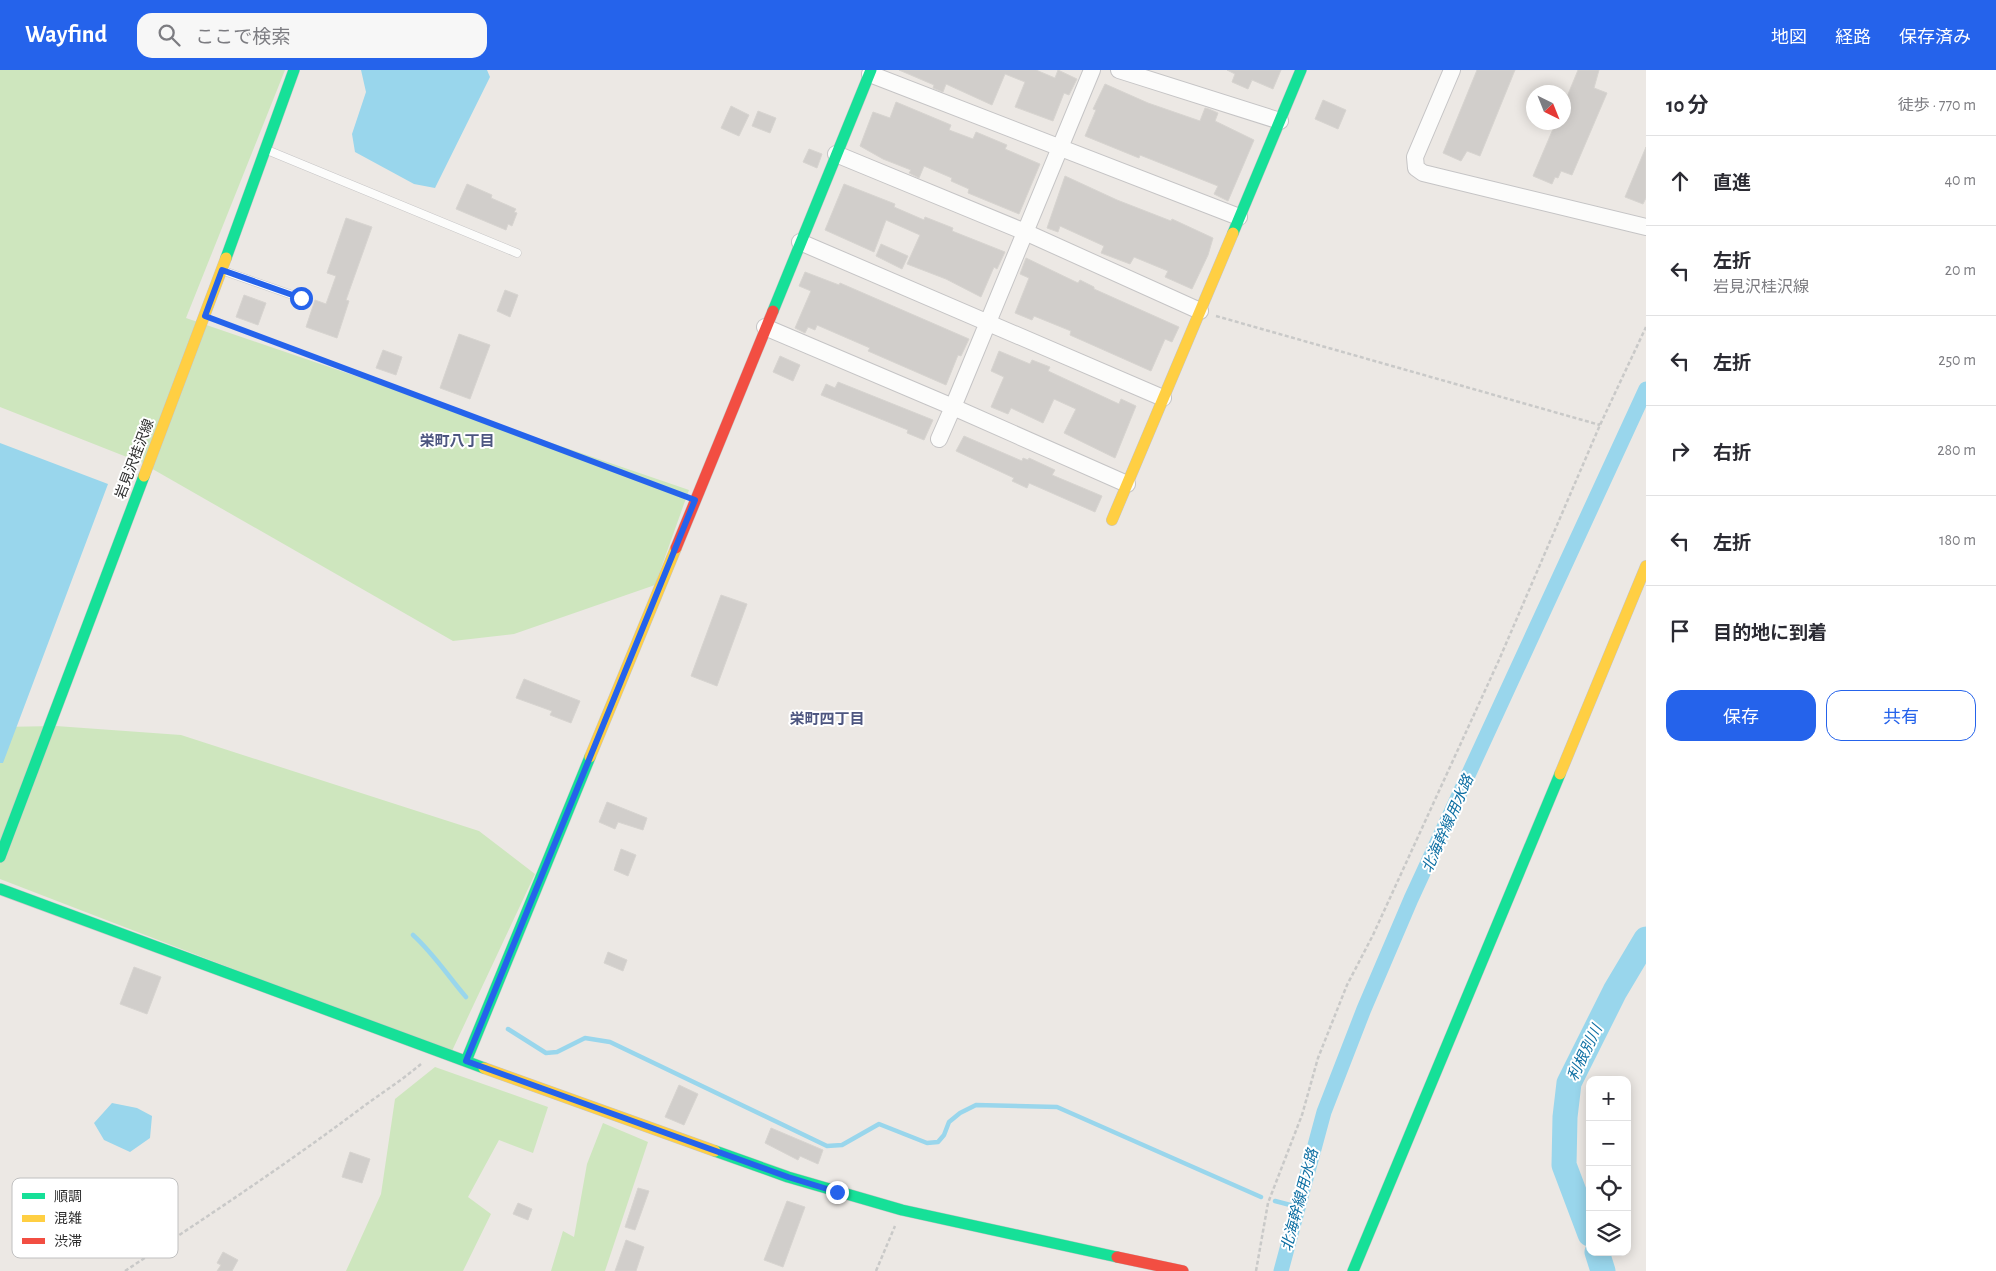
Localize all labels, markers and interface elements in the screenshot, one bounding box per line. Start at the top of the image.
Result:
search box [137,13,487,58]
icon: search [155,21,183,49]
text: Wayfind [25,23,107,47]
text: ここで検索 [195,28,290,47]
text: 地図 [1771,29,1807,47]
text: 経路 [1835,29,1871,47]
text: 保存済み [1899,29,1971,47]
north arrow [1526,85,1571,130]
text: 10 分 [1666,95,1709,116]
text: 徒歩 · 770 m [1898,97,1976,113]
icon: ahead [1666,167,1694,195]
text: 40 m [1944,172,1976,188]
text: 直進 [1713,174,1751,193]
text: 左折 [1713,252,1751,271]
icon: left [1666,257,1694,285]
text: 20 m [1945,262,1976,278]
text: 岩見沢桂沢線 [1713,279,1809,295]
route start [290,287,313,310]
icon: left [1666,347,1694,375]
text: 250 m [1938,352,1976,368]
text: 左折 [1713,354,1751,373]
street label: 岩見沢桂沢線 [112,417,157,501]
district label: 栄町八丁目 [419,433,495,449]
icon: right [1666,437,1694,465]
text: 280 m [1937,442,1976,458]
text: 右折 [1713,444,1751,463]
icon: left [1666,527,1694,555]
text: 180 m [1939,532,1976,548]
text: 左折 [1713,534,1751,553]
icon: arrive [1666,617,1694,645]
text: 目的地に到着 [1713,624,1827,643]
button: 保存 [1666,690,1816,741]
button: 共有 [1826,690,1976,741]
district label: 栄町四丁目 [789,711,865,727]
water label: 北海幹線用水路 [1419,771,1477,875]
water label: 利根別川 [1564,1021,1606,1083]
map controls [1586,1076,1631,1256]
button: + [1586,1076,1631,1121]
button: − [1586,1121,1631,1166]
water label: 北海幹線用水路 [1278,1145,1321,1253]
button: locate [1586,1166,1631,1211]
legend [12,1178,178,1258]
route end [826,1181,849,1204]
text: 順調 [54,1190,82,1204]
text: 混雑 [54,1210,82,1226]
button: layers [1586,1211,1631,1256]
text: 渋滞 [54,1234,82,1249]

